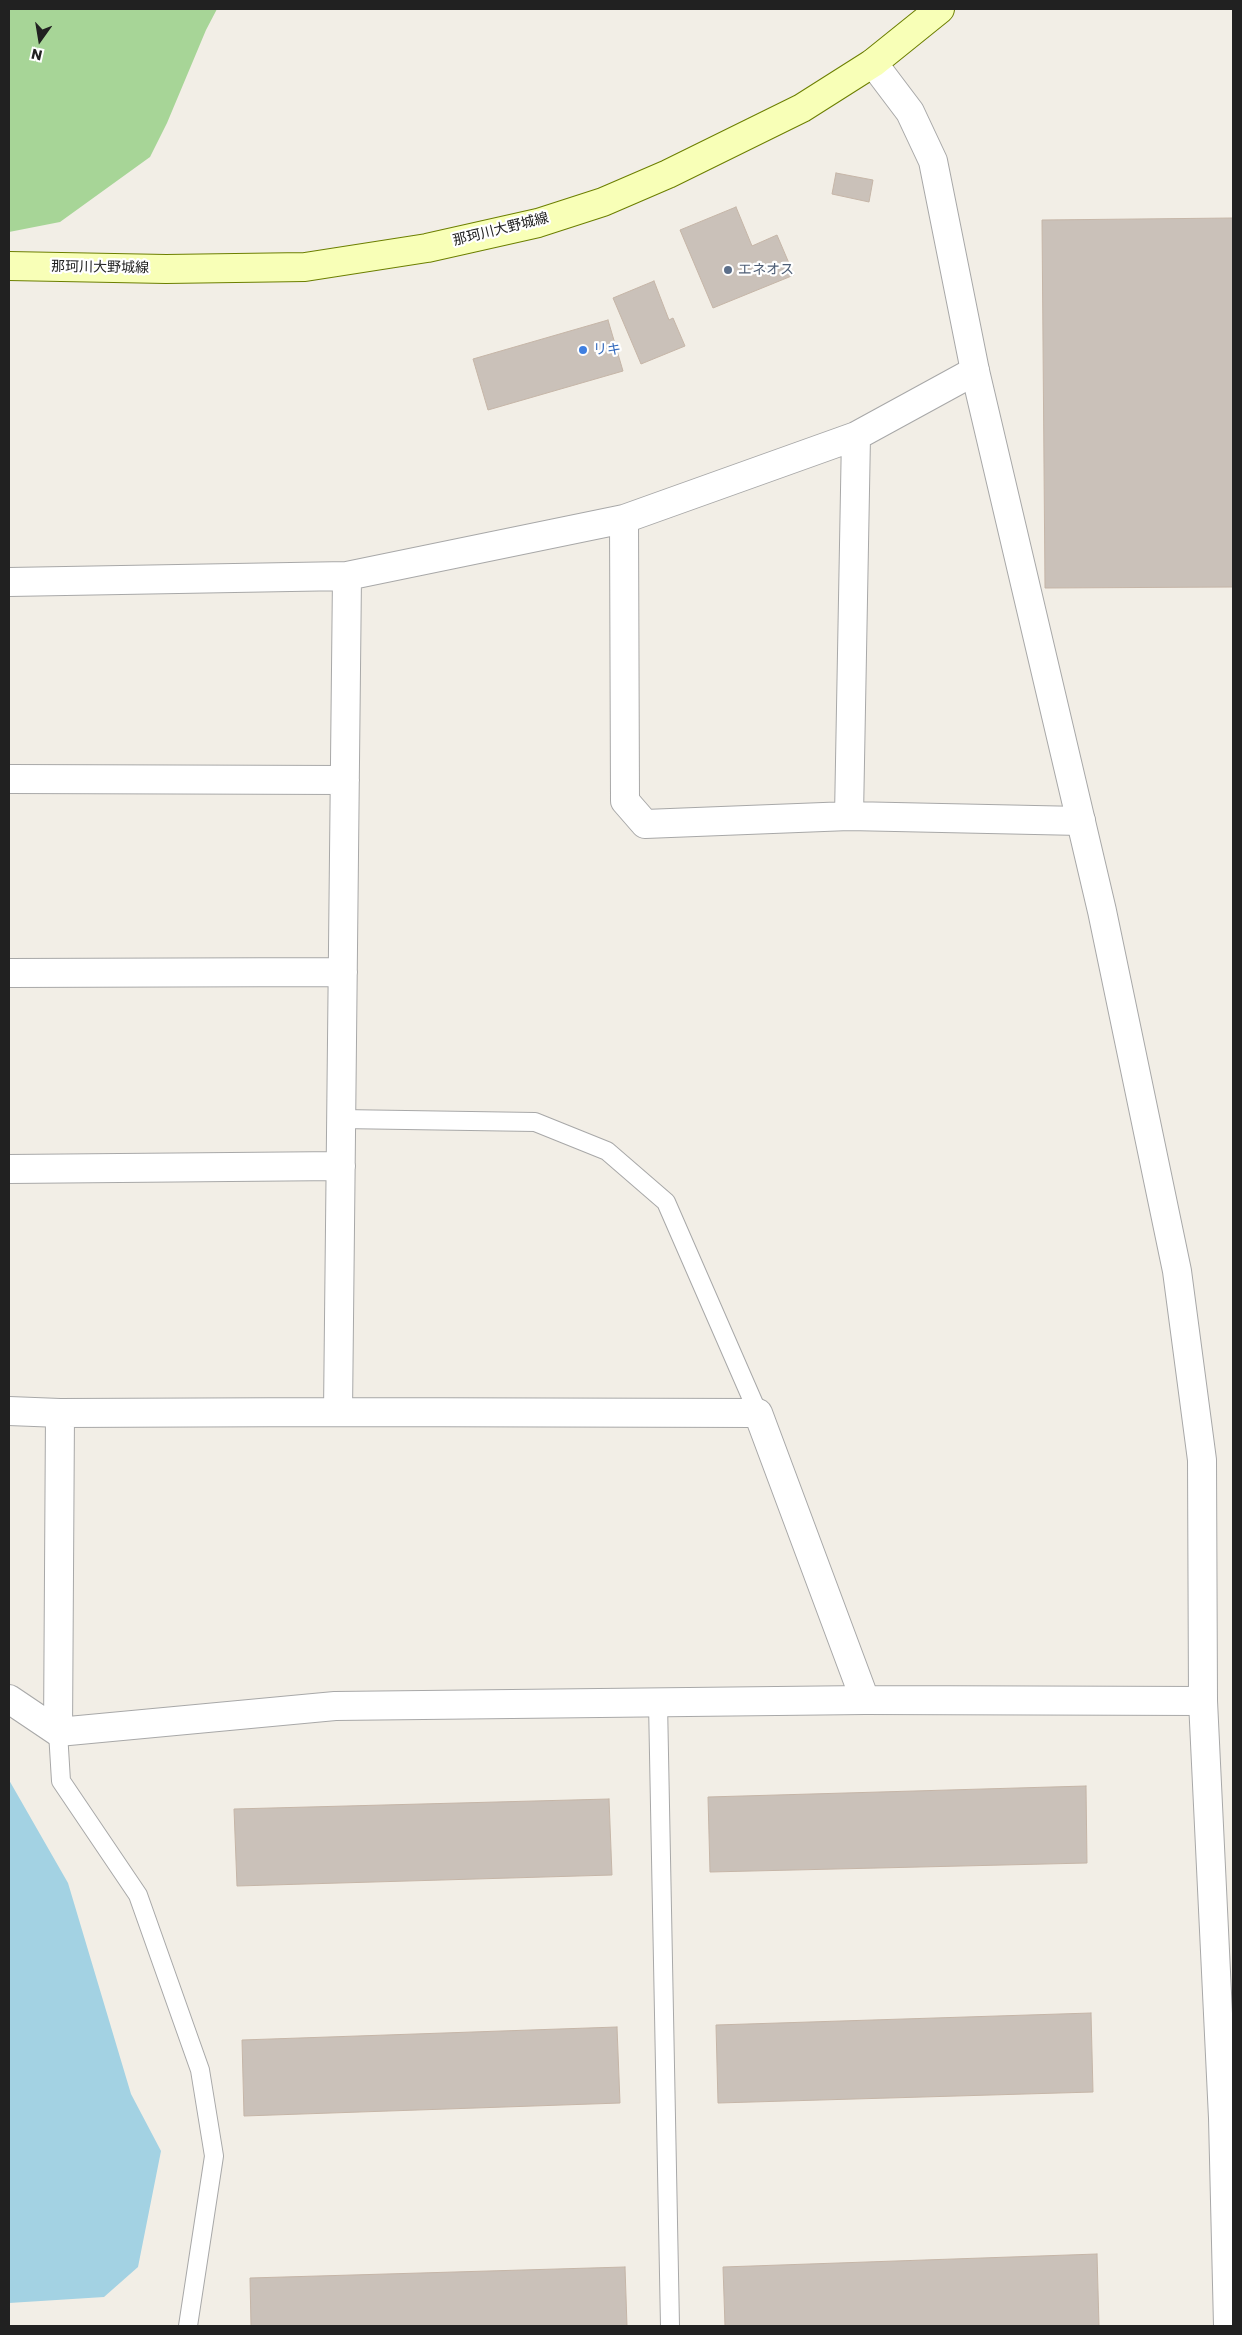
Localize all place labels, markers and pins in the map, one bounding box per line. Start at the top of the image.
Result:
place label: エネオス [738,262,794,278]
marker: エネオス [722,264,734,276]
place label: リキ [593,342,621,358]
marker: リキ [577,344,589,356]

